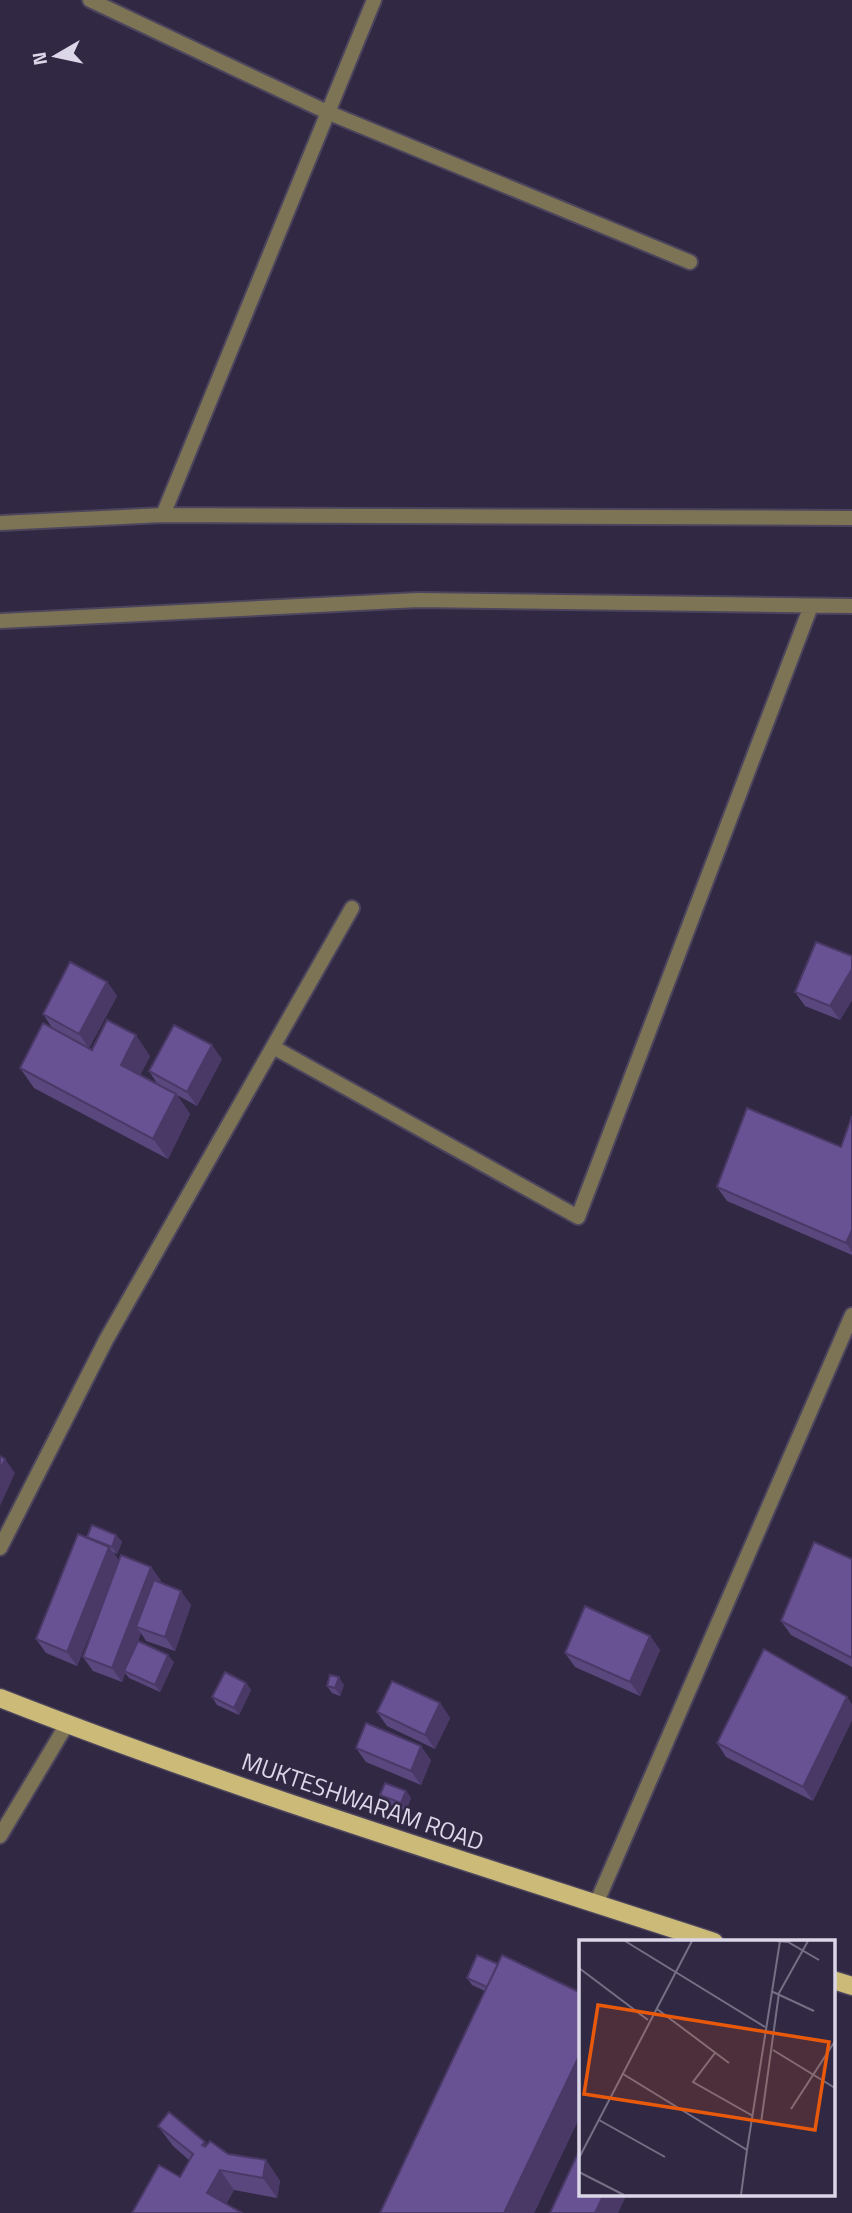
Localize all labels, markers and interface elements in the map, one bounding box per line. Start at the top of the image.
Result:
north arrow [21,21,91,91]
text: N [23,50,54,68]
street label: MUKTESHWARAM ROAD [237,1743,489,1859]
inset map [579,1940,834,2196]

